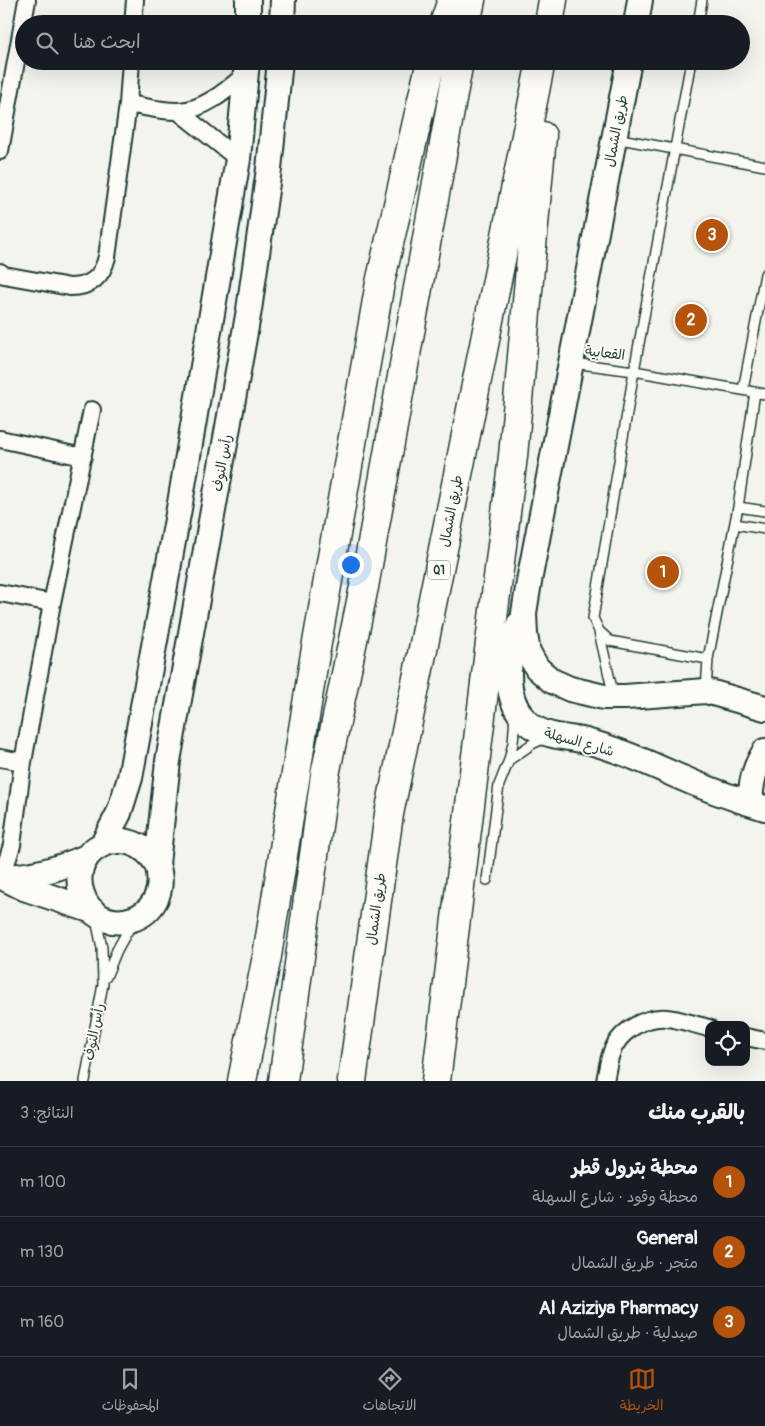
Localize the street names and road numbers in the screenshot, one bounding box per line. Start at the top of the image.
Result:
street label: طريق الشمال [601,94,631,168]
street label: القعابية [584,342,626,364]
street label: رأس النوف [209,433,235,493]
street label: طريق الشمال [436,474,466,548]
road number: Q1 [428,560,450,580]
street label: شارع السهلة [542,724,616,761]
street label: طريق الشمال [363,872,389,946]
street label: رأس النوف [80,1002,108,1062]

